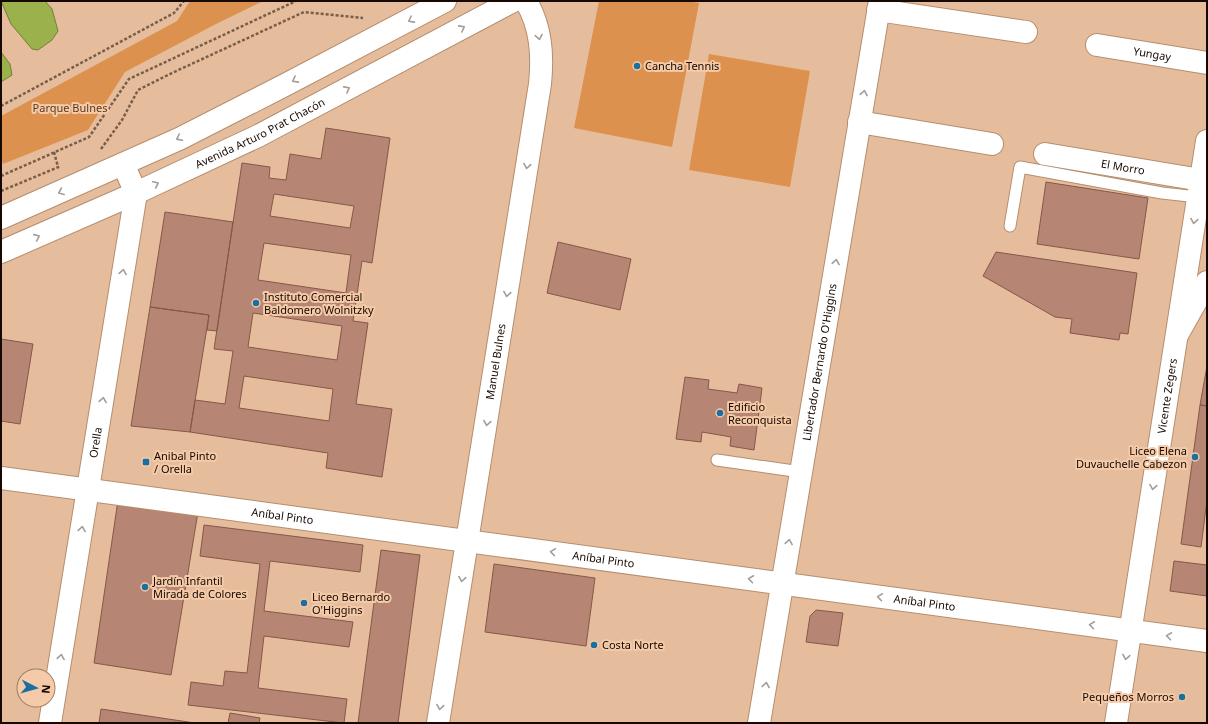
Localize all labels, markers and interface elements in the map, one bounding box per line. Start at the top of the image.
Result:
one-way arrow [407,15,415,22]
one-way arrow [458,25,465,33]
one-way arrow [535,34,543,41]
street label: Yungay [1132,43,1173,64]
place label: Cancha Tennis [645,58,719,73]
marker: Cancha Tennis [632,61,642,71]
one-way arrow [292,75,300,83]
one-way arrow [343,86,351,94]
one-way arrow [859,90,868,96]
street label: Avenida Arturo Prat Chacón [192,94,327,171]
park label: Parque Bulnes [33,100,107,115]
one-way arrow [176,133,184,141]
street label: El Morro [1100,155,1146,178]
one-way arrow [523,163,532,169]
one-way arrow [151,181,159,189]
one-way arrow [57,187,65,195]
one-way arrow [1190,218,1199,224]
one-way arrow [33,233,40,241]
one-way arrow [831,259,840,265]
one-way arrow [119,269,127,275]
street label: Libertador Bernardo O'Higgins [798,282,840,442]
place label: Instituto Comercial Baldomero Wolnitzky [264,289,374,317]
one-way arrow [503,291,512,298]
marker: Instituto Comercial Baldomero Wolnitzky [251,298,261,308]
street label: Manuel Bulnes [482,322,509,401]
street label: Vicente Zegers [1153,357,1180,435]
one-way arrow [98,397,106,403]
place label: Edificio Reconquista [728,399,792,427]
marker: Edificio Reconquista [715,408,725,418]
one-way arrow [483,420,492,426]
street label: Orella [85,426,105,459]
place label: Liceo Elena Duvauchelle Cabezon [1076,443,1187,471]
place label: Anibal Pinto / Orella [154,448,217,476]
marker: Liceo Elena Duvauchelle Cabezon [1190,452,1200,462]
marker: Anibal Pinto / Orella [141,457,151,467]
one-way arrow [1149,484,1158,491]
street label: Aníbal Pinto [251,504,315,527]
one-way arrow [77,525,85,532]
one-way arrow [784,539,793,546]
street label: Aníbal Pinto [572,547,636,571]
one-way arrow [550,548,556,557]
place label: Jardín Infantil Mirada de Colores [152,573,247,601]
one-way arrow [748,575,754,584]
one-way arrow [458,576,467,582]
marker: Jardín Infantil Mirada de Colores [140,582,150,592]
place label: Liceo Bernardo O'Higgins [312,589,391,617]
street label: Aníbal Pinto [893,591,957,614]
one-way arrow [877,592,883,601]
marker: Liceo Bernardo O'Higgins [299,598,309,608]
one-way arrow [1089,621,1095,630]
one-way arrow [1166,632,1172,641]
place label: Costa Norte [602,637,664,652]
marker: Costa Norte [589,640,599,650]
one-way arrow [56,654,65,660]
one-way arrow [1122,654,1131,661]
north arrow [16,668,56,708]
one-way arrow [761,681,769,688]
text: N [39,684,54,694]
place label: Pequeños Morros [1082,689,1174,704]
marker: Pequeños Morros [1177,692,1187,702]
one-way arrow [437,704,445,710]

